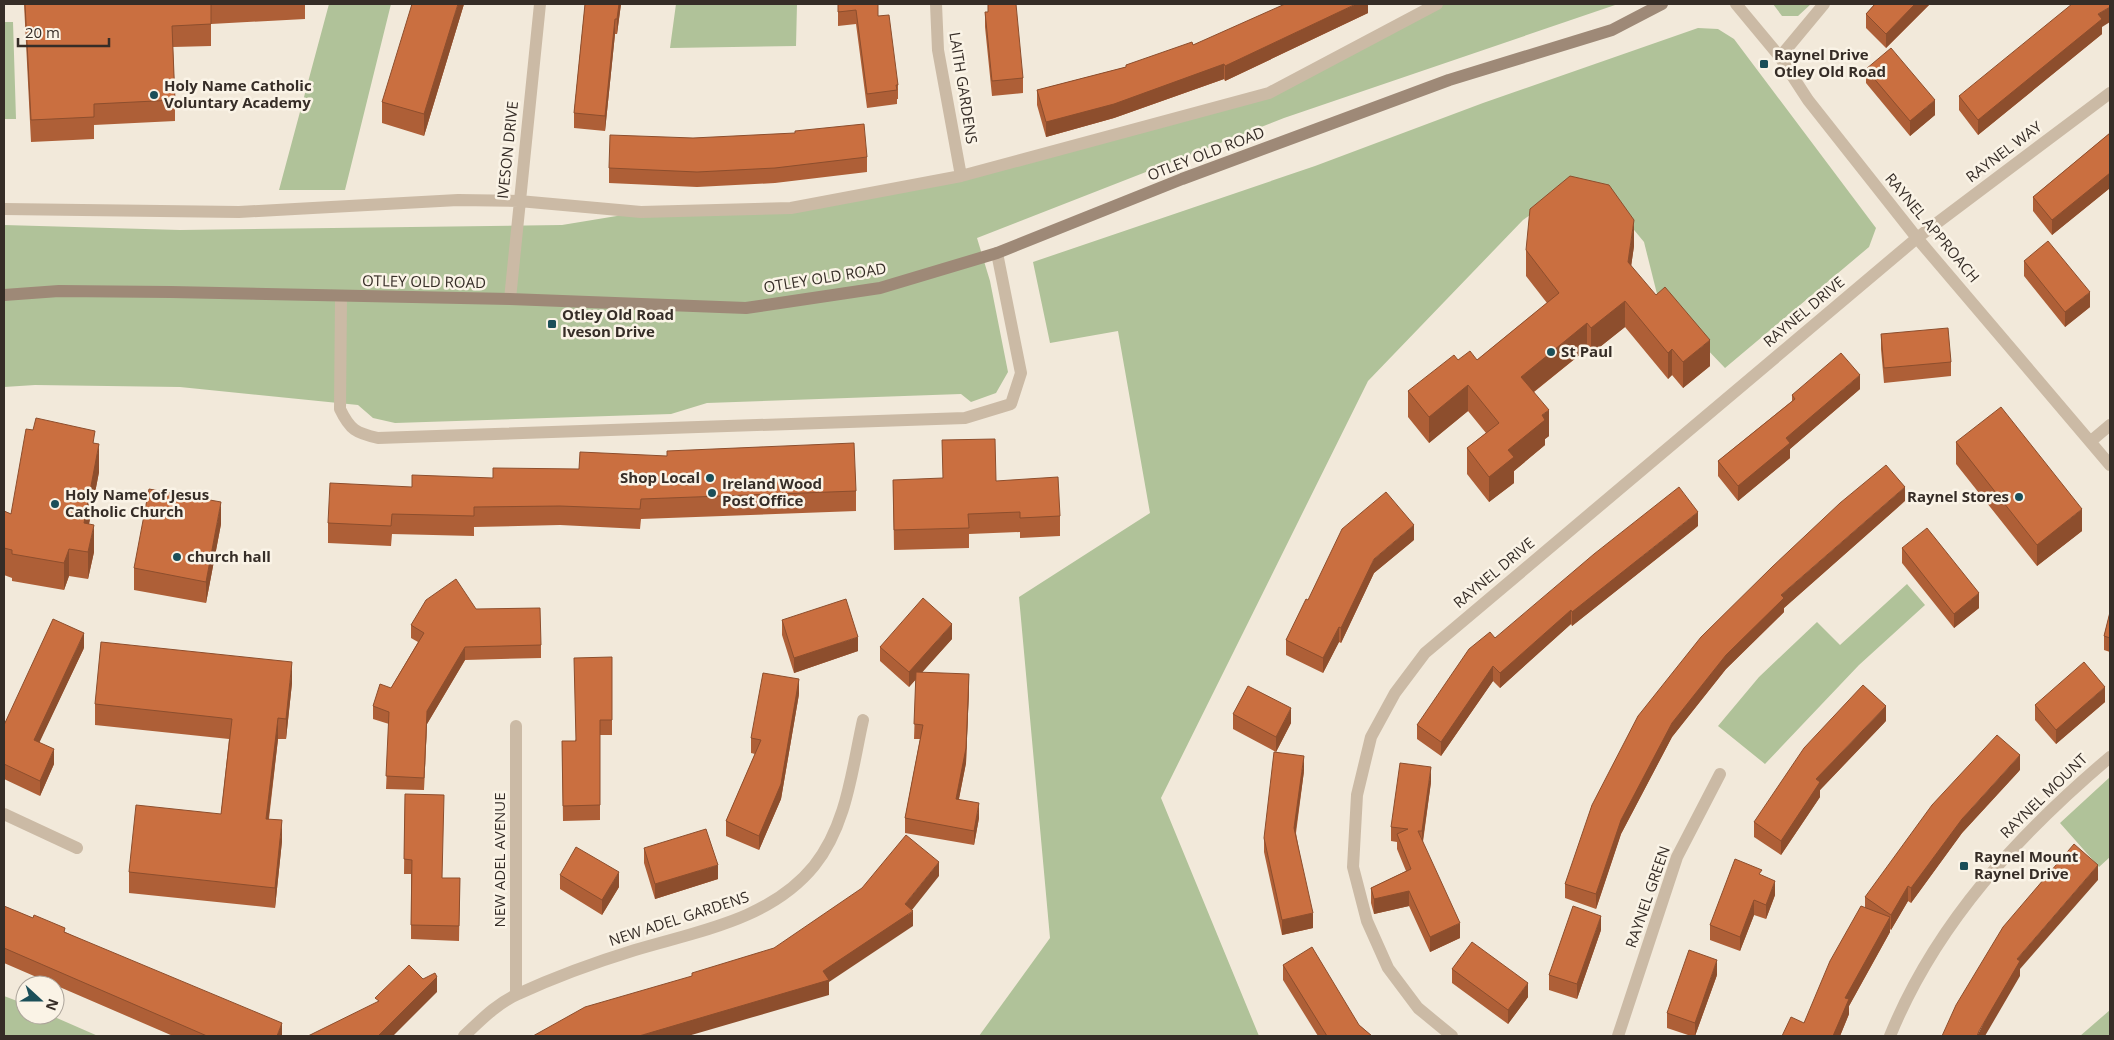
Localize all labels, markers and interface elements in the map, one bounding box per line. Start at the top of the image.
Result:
scale bar [18,15,109,47]
text: 20 m [25,22,60,42]
street label: LAITH GARDENS [945,30,983,145]
place label: Raynel Drive Otley Old Road [1774,44,1886,81]
marker: Raynel Drive Otley Old Road [1758,58,1770,70]
place label: Holy Name Catholic Voluntary Academy [164,75,312,112]
marker: Holy Name Catholic Voluntary Academy [148,89,160,101]
street label: IVESON DRIVE [492,100,522,200]
street label: RAYNEL WAY [1961,116,2046,186]
street label: OTLEY OLD ROAD [1144,122,1267,185]
street label: RAYNEL APPROACH [1881,168,1984,286]
street label: OTLEY OLD ROAD [762,257,888,297]
street label: OTLEY OLD ROAD [362,270,486,292]
street label: RAYNEL DRIVE [1759,271,1848,351]
place label: Otley Old Road Iveson Drive [562,304,674,341]
marker: Otley Old Road Iveson Drive [546,318,558,330]
place label: St Paul [1561,341,1613,361]
marker: St Paul [1545,346,1557,358]
place label: Shop Local [620,467,700,487]
marker: Shop Local [704,472,716,484]
place label: Ireland Wood Post Office [722,473,822,510]
place label: Holy Name of Jesus Catholic Church [65,484,209,521]
place label: Raynel Stores [1907,486,2009,506]
marker: Ireland Wood Post Office [706,487,718,499]
marker: Raynel Stores [2013,491,2025,503]
marker: Holy Name of Jesus Catholic Church [49,498,61,510]
street label: RAYNEL DRIVE [1449,532,1538,612]
place label: church hall [187,546,271,566]
marker: church hall [171,551,183,563]
street label: RAYNEL MOUNT [1995,748,2092,842]
street label: NEW ADEL AVENUE [489,792,509,928]
street label: RAYNEL GREEN [1620,843,1674,950]
place label: Raynel Mount Raynel Drive [1974,846,2079,883]
marker: Raynel Mount Raynel Drive [1958,860,1970,872]
street label: NEW ADEL GARDENS [606,886,751,950]
north arrow [15,975,65,1025]
text: N [42,996,64,1014]

